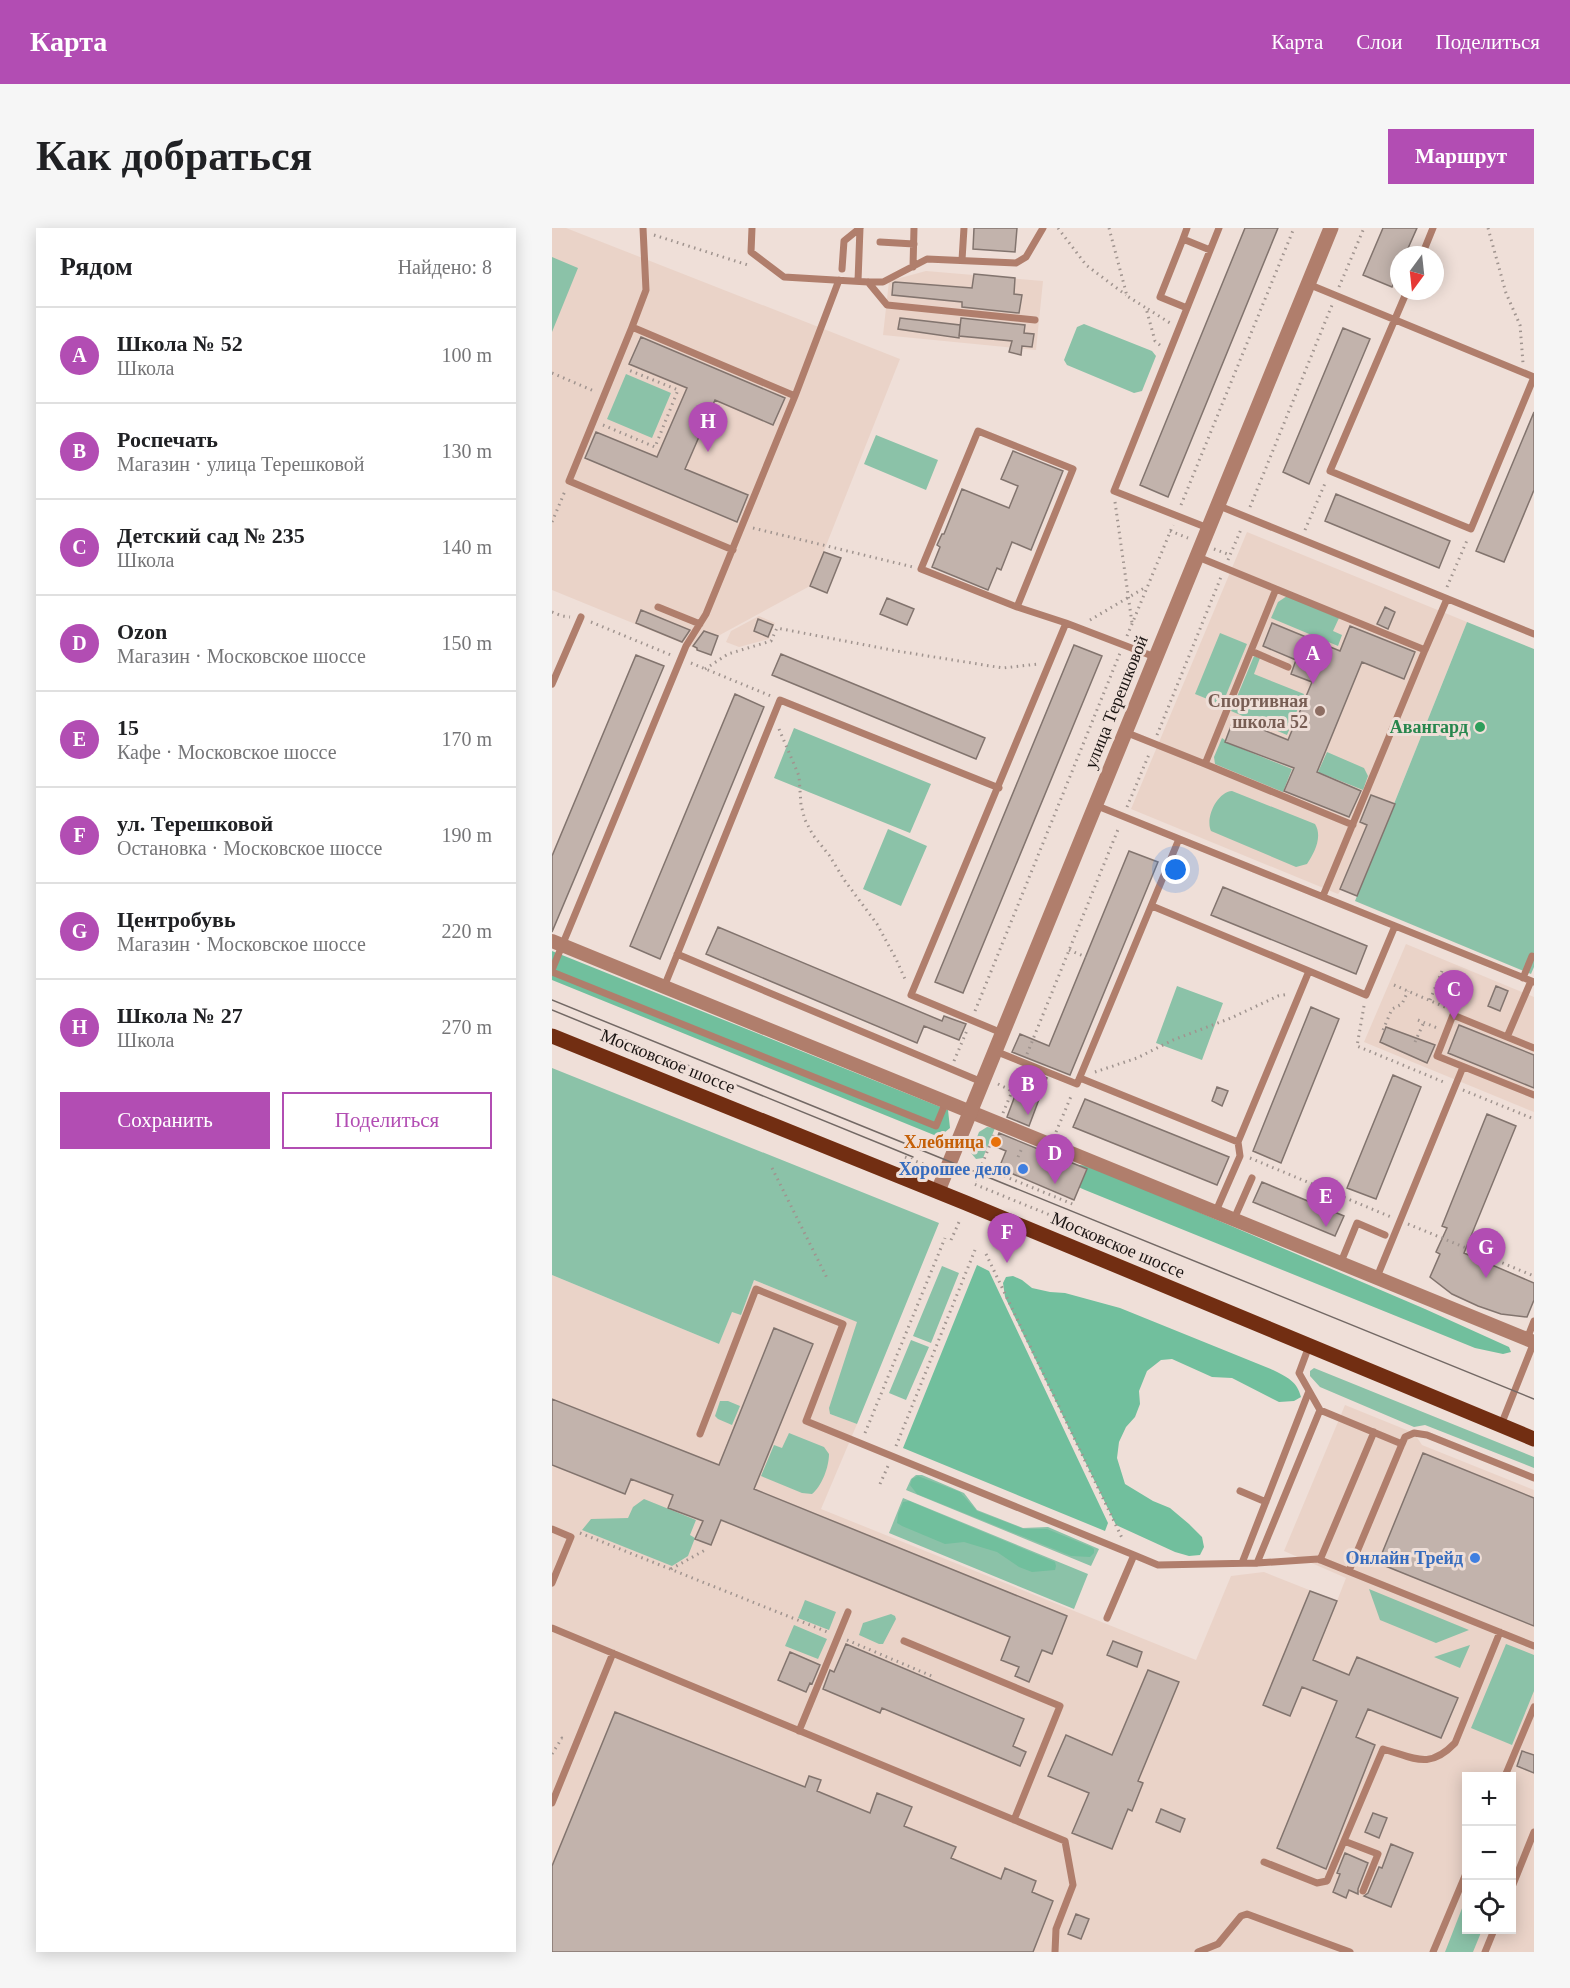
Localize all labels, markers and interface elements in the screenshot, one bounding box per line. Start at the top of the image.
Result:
text: Карта [30,26,107,57]
text: Карта [1271,30,1323,54]
text: Слои [1356,30,1402,54]
text: Поделиться [1435,30,1540,54]
button: Маршрут [1388,129,1534,184]
text: Как добраться [36,133,312,179]
north arrow [1390,246,1444,300]
text: Рядом [60,252,133,281]
text: Найдено: 8 [398,256,492,278]
text: Школа № 52 [117,331,243,356]
text: A [72,344,87,366]
text: 100 m [441,344,492,366]
text: Школа [117,357,174,379]
pin: H [688,402,728,452]
text: Роспечать [117,427,218,452]
text: B [73,440,86,462]
text: 130 m [441,440,492,462]
text: Магазин · улица Терешковой [117,453,364,475]
text: Детский сад № 235 [117,523,305,548]
text: C [72,536,87,558]
text: 140 m [441,536,492,558]
text: Школа [117,549,174,571]
text: Ozon [117,619,167,644]
text: D [72,632,87,654]
text: 150 m [441,632,492,654]
street label: улица Терешковой [1080,632,1152,772]
pin: A [1294,634,1332,684]
text: Магазин · Московское шоссе [117,645,366,667]
place label: Спортивная школа 52 [1208,691,1308,732]
marker: Спортивная школа 52 [1313,704,1327,718]
text: 15 [117,715,139,740]
place label: Авангард [1390,717,1468,737]
marker: Авангард [1473,720,1487,734]
text: E [73,728,86,750]
text: 170 m [441,728,492,750]
text: Кафе · Московское шоссе [117,741,337,763]
text: ул. Терешковой [117,811,273,836]
text: F [73,824,86,846]
text: 190 m [441,824,492,846]
text: Остановка · Московское шоссе [117,837,382,859]
your location [1161,855,1190,884]
text: Центробувь [117,907,236,932]
text: G [72,920,87,942]
text: 220 m [441,920,492,942]
text: Магазин · Московское шоссе [117,933,366,955]
pin: C [1434,970,1474,1020]
text: Школа № 27 [117,1003,243,1028]
text: H [72,1016,87,1038]
text: 270 m [441,1016,492,1038]
street label: Московское шоссе [598,1025,738,1097]
text: Школа [117,1029,174,1051]
pin: B [1008,1066,1048,1115]
button: Сохранить [60,1092,270,1149]
button: Поделиться [282,1092,492,1149]
place label: Хлебница [904,1132,984,1152]
pin: D [1036,1134,1074,1184]
marker: Хлебница [989,1135,1003,1149]
place label: Хорошее дело [899,1159,1011,1179]
marker: Хорошее дело [1016,1162,1030,1176]
pin: E [1306,1178,1346,1227]
street label: Московское шоссе [1048,1208,1188,1282]
pin: F [988,1214,1026,1263]
pin: G [1466,1228,1506,1278]
place label: Онлайн Трейд [1345,1548,1463,1568]
marker: Онлайн Трейд [1468,1551,1482,1565]
map controls [1462,1772,1516,1934]
button: + [1462,1772,1516,1826]
button: − [1462,1826,1516,1880]
button: locate [1462,1880,1516,1934]

